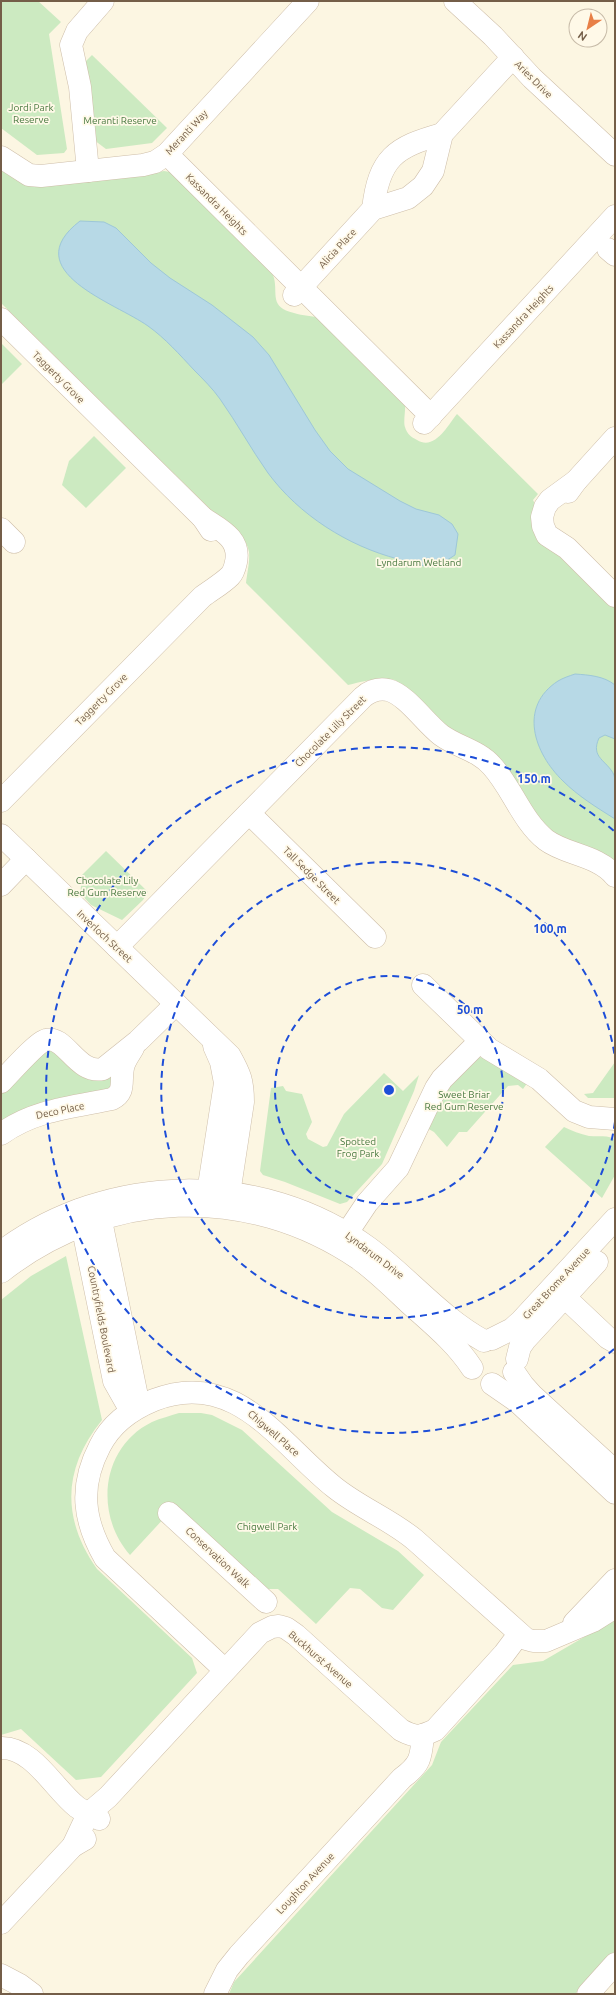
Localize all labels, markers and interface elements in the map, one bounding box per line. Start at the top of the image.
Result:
north arrow [568,8,608,48]
text: N [575,29,589,43]
street label: Aries Drive [513,58,555,100]
park label: Jordi Park Reserve [9,102,54,125]
street label: Meranti Way [163,108,210,157]
park label: Meranti Reserve [83,115,157,126]
street label: Kassandra Heights [184,171,250,237]
street label: Alicia Place [316,226,358,270]
street label: Kassandra Heights [491,282,556,350]
street label: Taggerty Grove [30,349,87,406]
park label: Lyndarum Wetland [377,557,462,568]
street label: Taggerty Grove [73,671,130,728]
street label: Chocolate Lilly Street [293,694,368,769]
text: 150 m [517,772,551,785]
street label: Tall Sedge Street [281,845,342,906]
park label: Chocolate Lily Red Gum Reserve [67,875,147,898]
street label: Inverloch Street [75,908,135,965]
text: 100 m [533,922,567,935]
text: 50 m [457,1003,483,1016]
centre of rings [382,1083,396,1097]
park label: Sweet Briar Red Gum Reserve [424,1089,504,1112]
street label: Deco Place [35,1100,85,1121]
park label: Spotted Frog Park [337,1136,379,1159]
street label: Lyndarum Drive [343,1230,406,1281]
street label: Great Brome Avenue [520,1245,592,1321]
street label: Countryfields Boulevard [86,1265,117,1374]
street label: Chigwell Place [246,1408,302,1459]
park label: Chigwell Park [237,1521,297,1532]
street label: Conservation Walk [183,1525,252,1590]
street label: Buckhurst Avenue [286,1629,355,1690]
street label: Loughton Avenue [274,1850,337,1916]

